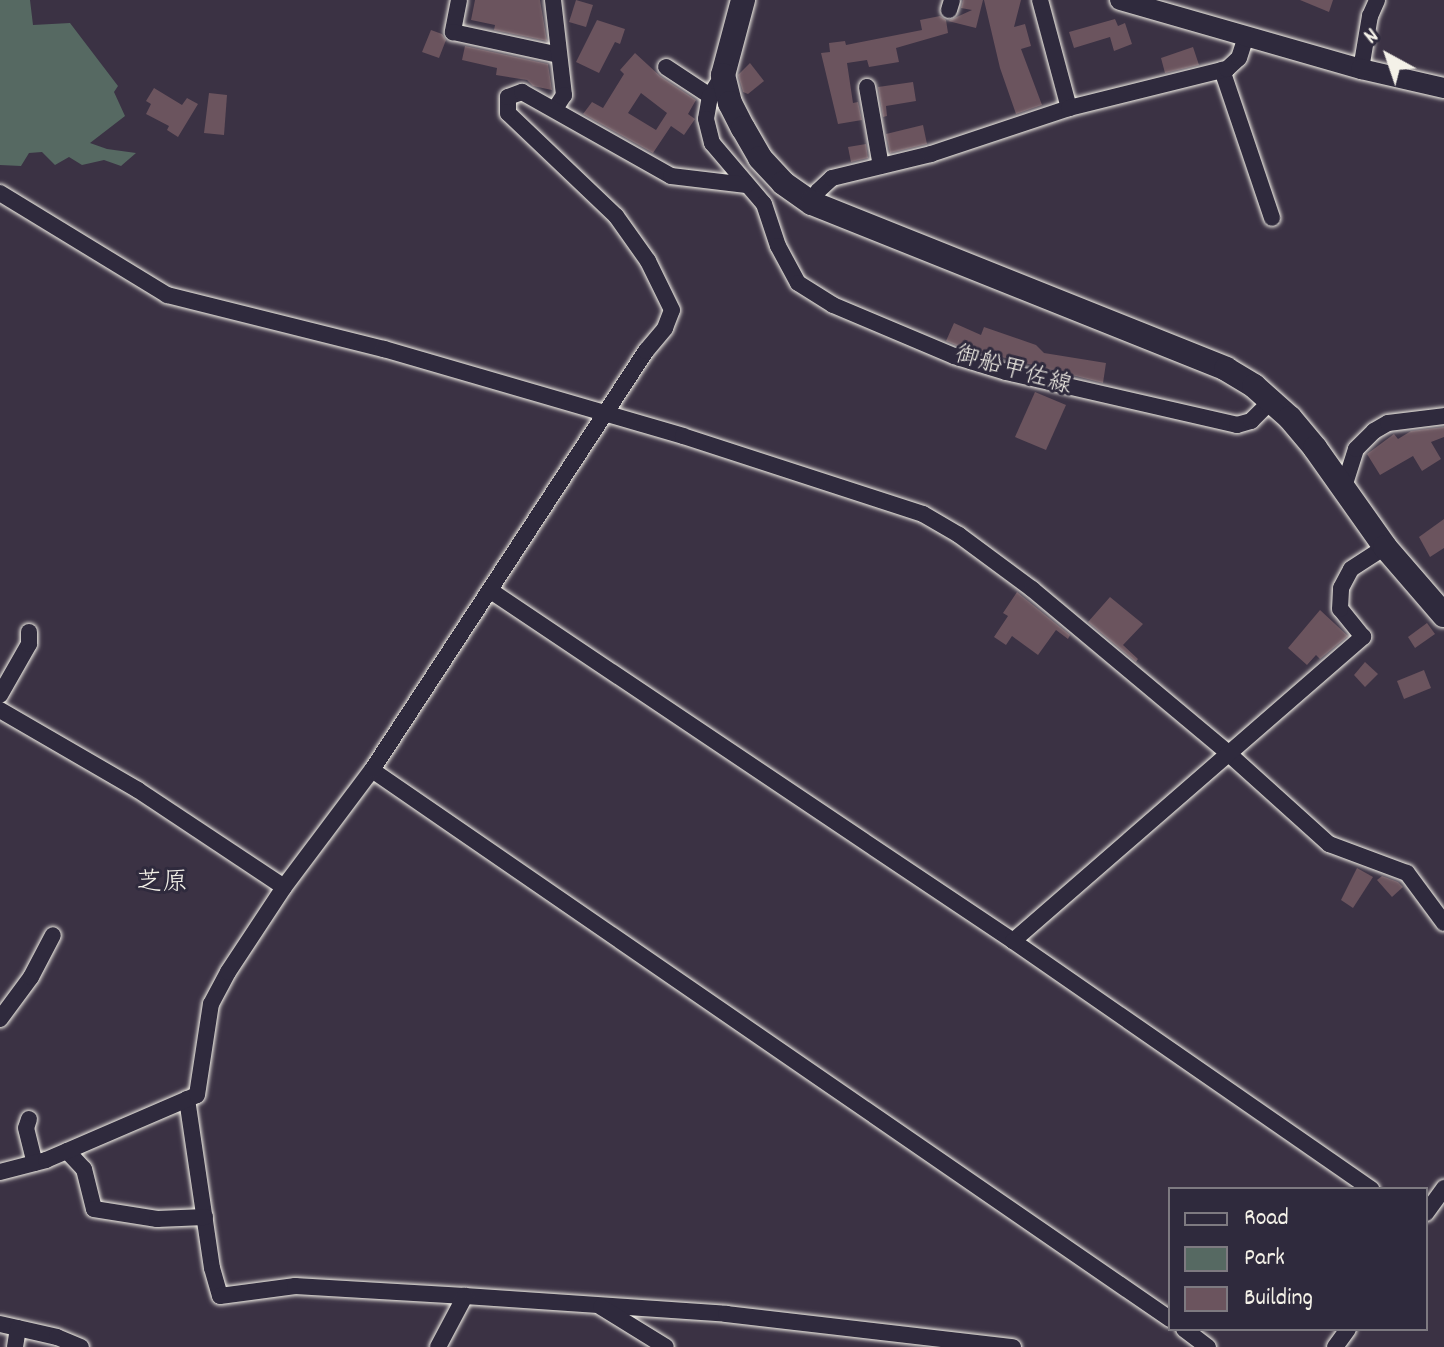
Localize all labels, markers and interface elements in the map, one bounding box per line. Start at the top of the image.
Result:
north arrow [1348,16,1428,96]
text: N [1358,22,1386,53]
street label: 御船甲佐線 [951,342,1075,402]
district label: 芝原 [136,868,188,900]
legend [1168,1187,1428,1331]
text: Road [1244,1202,1289,1236]
text: Park [1244,1242,1285,1276]
text: Building [1244,1282,1313,1316]

